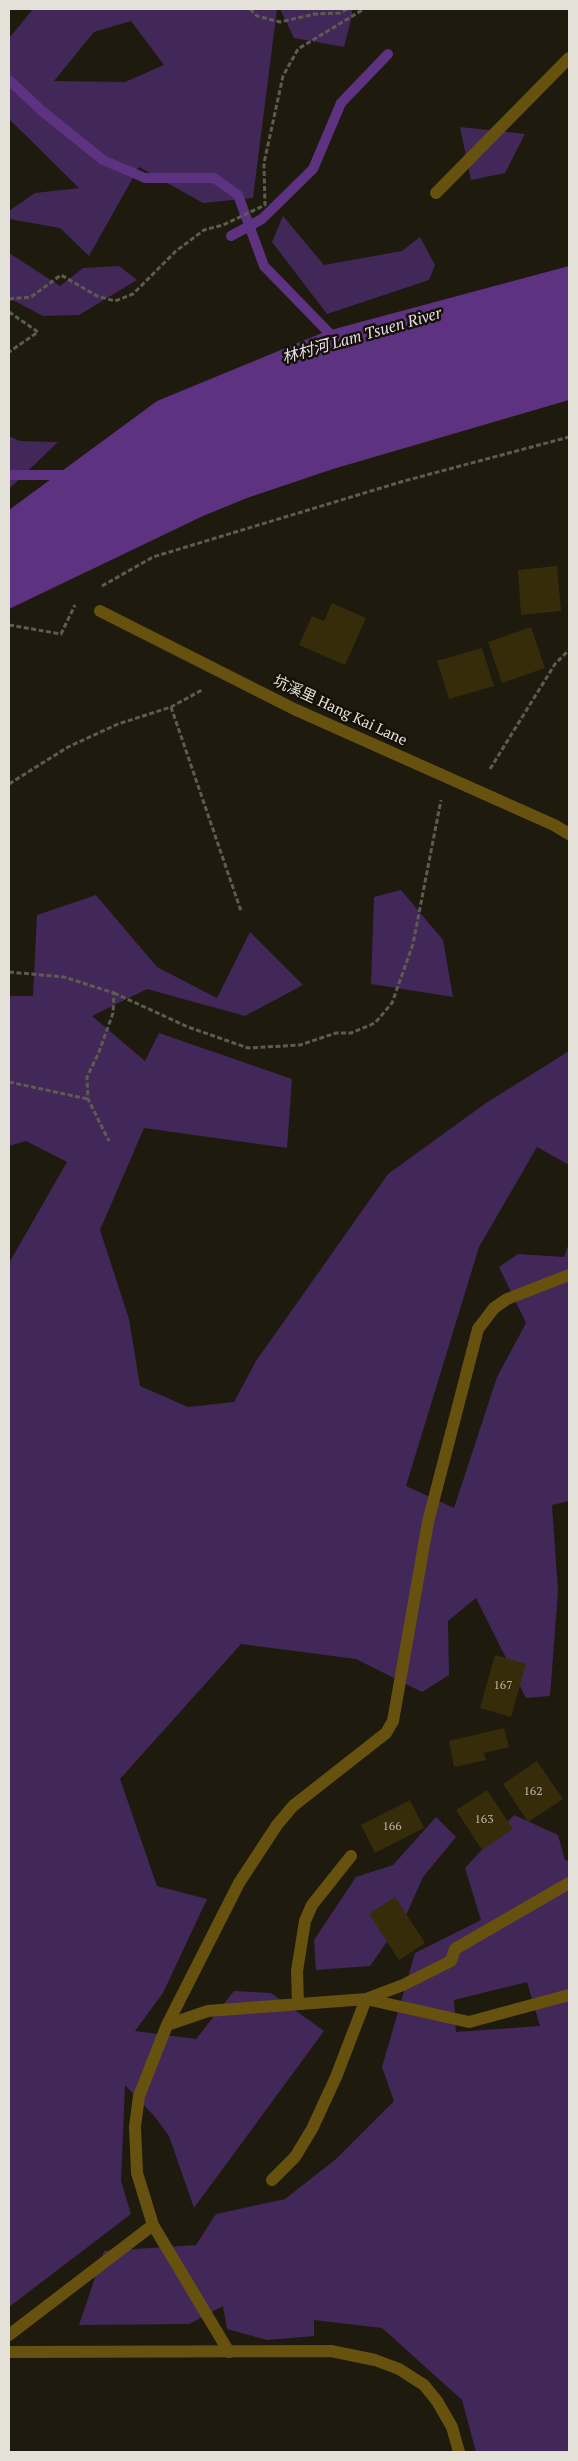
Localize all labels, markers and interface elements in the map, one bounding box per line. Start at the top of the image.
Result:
water label: 林村河 Lam Tsuen River [280,304,444,368]
street label: 坑溪里 Hang Kai Lane [270,672,410,750]
house number: 167 [493,1679,513,1693]
house number: 162 [523,1785,543,1799]
house number: 163 [474,1813,494,1827]
house number: 166 [382,1820,402,1834]

